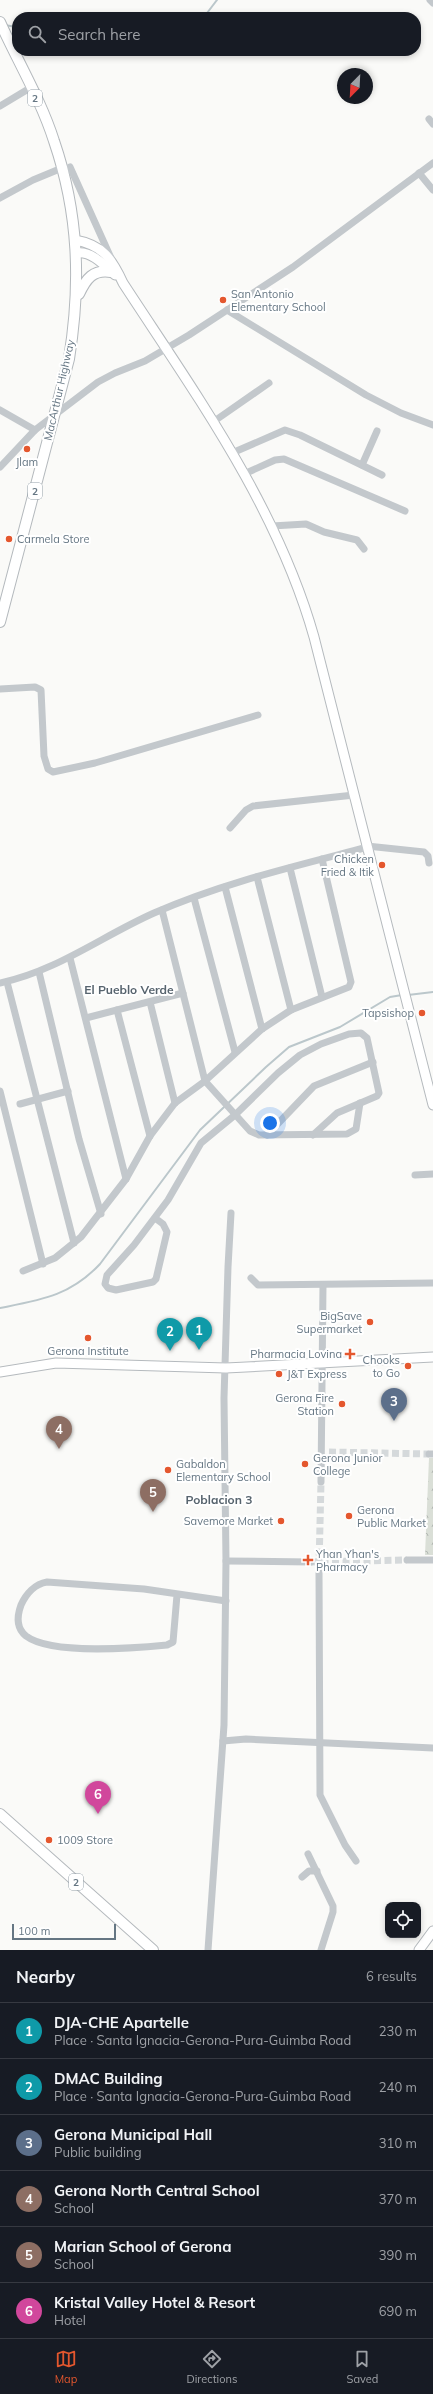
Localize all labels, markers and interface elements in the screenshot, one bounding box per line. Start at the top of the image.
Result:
search box [12,12,421,56]
icon: search [26,23,48,45]
text: Search here [58,25,140,44]
north arrow [337,68,373,104]
road number: 2 [28,90,42,106]
place label: San Antonio Elementary School [231,287,326,314]
marker: San Antonio Elementary School [218,295,228,305]
street label: MacArthur Highway [41,338,77,442]
marker: Jlam [22,444,32,454]
place label: Jlam [16,455,38,469]
road number: 2 [28,483,42,499]
place label: Carmela Store [17,532,89,546]
marker: Carmela Store [4,534,14,544]
place label: Chicken Fried & Itik [321,852,374,879]
marker: Chicken Fried & Itik [377,860,387,870]
district label: El Pueblo Verde [84,982,174,997]
place label: Tapsishop [362,1006,414,1020]
marker: Tapsishop [417,1008,427,1018]
your location [260,1113,280,1133]
place label: BigSave Supermarket [297,1309,362,1336]
pin: 1 [186,1317,212,1350]
marker: BigSave Supermarket [365,1317,375,1327]
pin: 2 [157,1318,183,1351]
marker: Gerona Institute [83,1333,93,1343]
place label: Gerona Institute [47,1344,129,1358]
place label: Pharmacia Lovina [250,1347,342,1361]
marker: Pharmacia Lovina [345,1349,355,1359]
place label: Chooks to Go [362,1353,400,1380]
marker: Chooks to Go [403,1361,413,1371]
place label: J&T Express [287,1367,347,1381]
marker: J&T Express [274,1369,284,1379]
pin: 3 [381,1388,407,1421]
place label: Gerona Fire Station [275,1391,334,1418]
marker: Gerona Fire Station [337,1399,347,1409]
pin: 4 [46,1416,72,1449]
place label: Gerona Junior College [313,1451,382,1478]
place label: Gabaldon Elementary School [176,1457,271,1484]
marker: Gerona Junior College [300,1459,310,1469]
marker: Gabaldon Elementary School [163,1465,173,1475]
pin: 5 [140,1479,166,1512]
district label: Poblacion 3 [186,1492,252,1507]
place label: Gerona Public Market [357,1503,426,1530]
marker: Gerona Public Market [344,1511,354,1521]
place label: Savemore Market [184,1514,273,1528]
marker: Savemore Market [276,1516,286,1526]
place label: Yhan Yhan's Pharmacy [315,1547,379,1574]
marker: Yhan Yhan's Pharmacy [303,1555,313,1565]
pin: 6 [85,1781,111,1814]
place label: 1009 Store [57,1833,113,1847]
marker: 1009 Store [44,1835,54,1845]
road number: 2 [69,1874,83,1890]
map controls [385,1902,421,1938]
button: locate [385,1902,421,1938]
scale bar [12,1922,116,1941]
text: 100 m [18,1924,50,1938]
text: Nearby [16,1966,75,1987]
text: 6 results [366,1968,417,1984]
text: DJA-CHE Apartelle [54,2013,189,2032]
text: 1 [25,2023,33,2039]
text: 230 m [379,2023,417,2039]
text: Place · Santa Ignacia-Gerona-Pura-Guimba Road [54,2032,351,2048]
text: DMAC Building [54,2069,163,2088]
text: 2 [25,2079,33,2095]
text: 240 m [379,2079,417,2095]
text: Place · Santa Ignacia-Gerona-Pura-Guimba Road [54,2088,351,2104]
text: Gerona Municipal Hall [54,2125,212,2144]
text: 3 [25,2135,33,2151]
text: 310 m [379,2135,417,2151]
text: Public building [54,2144,142,2160]
text: Gerona North Central School [54,2181,260,2200]
text: 4 [25,2191,33,2207]
text: 370 m [379,2191,417,2207]
text: School [54,2200,94,2216]
text: Marian School of Gerona [54,2237,231,2256]
text: 5 [25,2247,33,2263]
text: 390 m [379,2247,417,2263]
text: School [54,2256,94,2272]
text: Kristal Valley Hotel & Resort [54,2293,255,2312]
text: 6 [25,2303,33,2319]
text: 690 m [379,2303,417,2319]
text: Hotel [54,2312,86,2328]
tab: Map [55,2348,77,2386]
tab: Directions [187,2348,237,2386]
tab: Saved [347,2348,378,2386]

